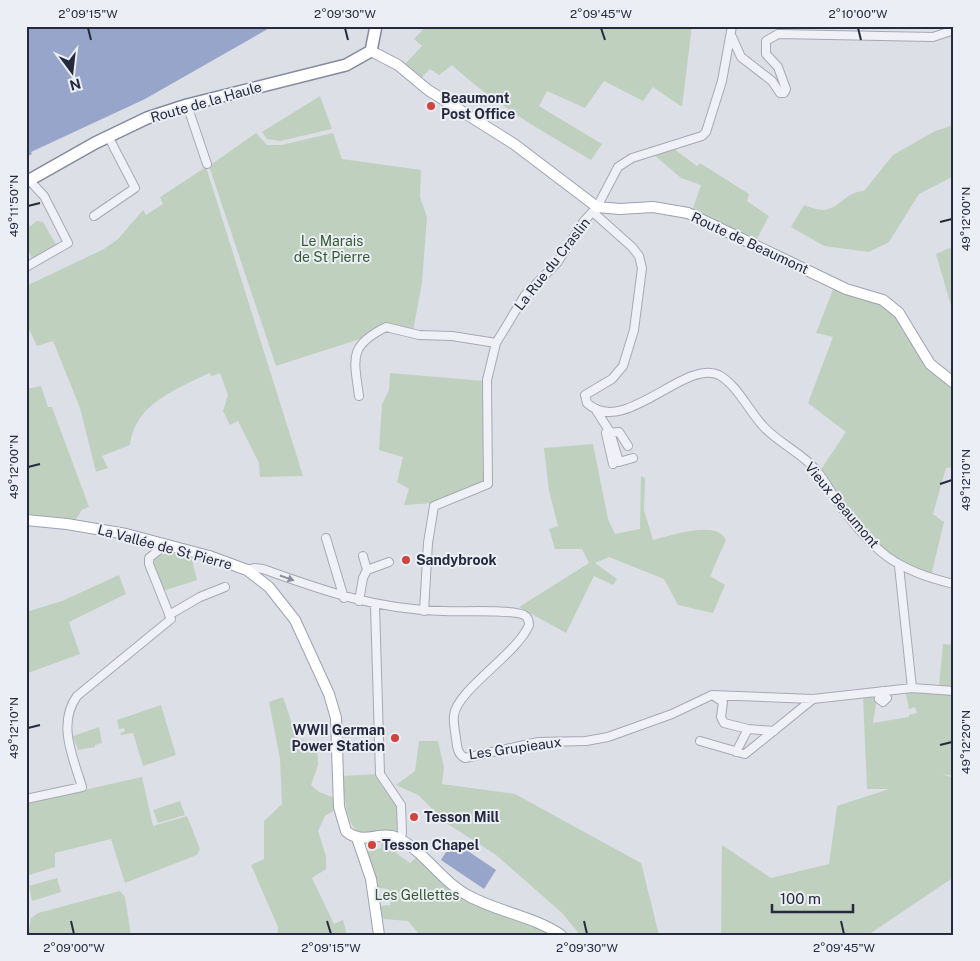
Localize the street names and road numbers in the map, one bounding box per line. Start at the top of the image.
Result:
street label: Route de la Haule [149,78,264,126]
street label: Route de Beaumont [689,209,811,277]
street label: La Rue du Craslin [511,215,593,313]
street label: Vieux Beaumont [802,459,882,551]
street label: La Vallée de St Pierre [96,521,234,573]
street label: Les Grupieaux [468,734,563,762]

